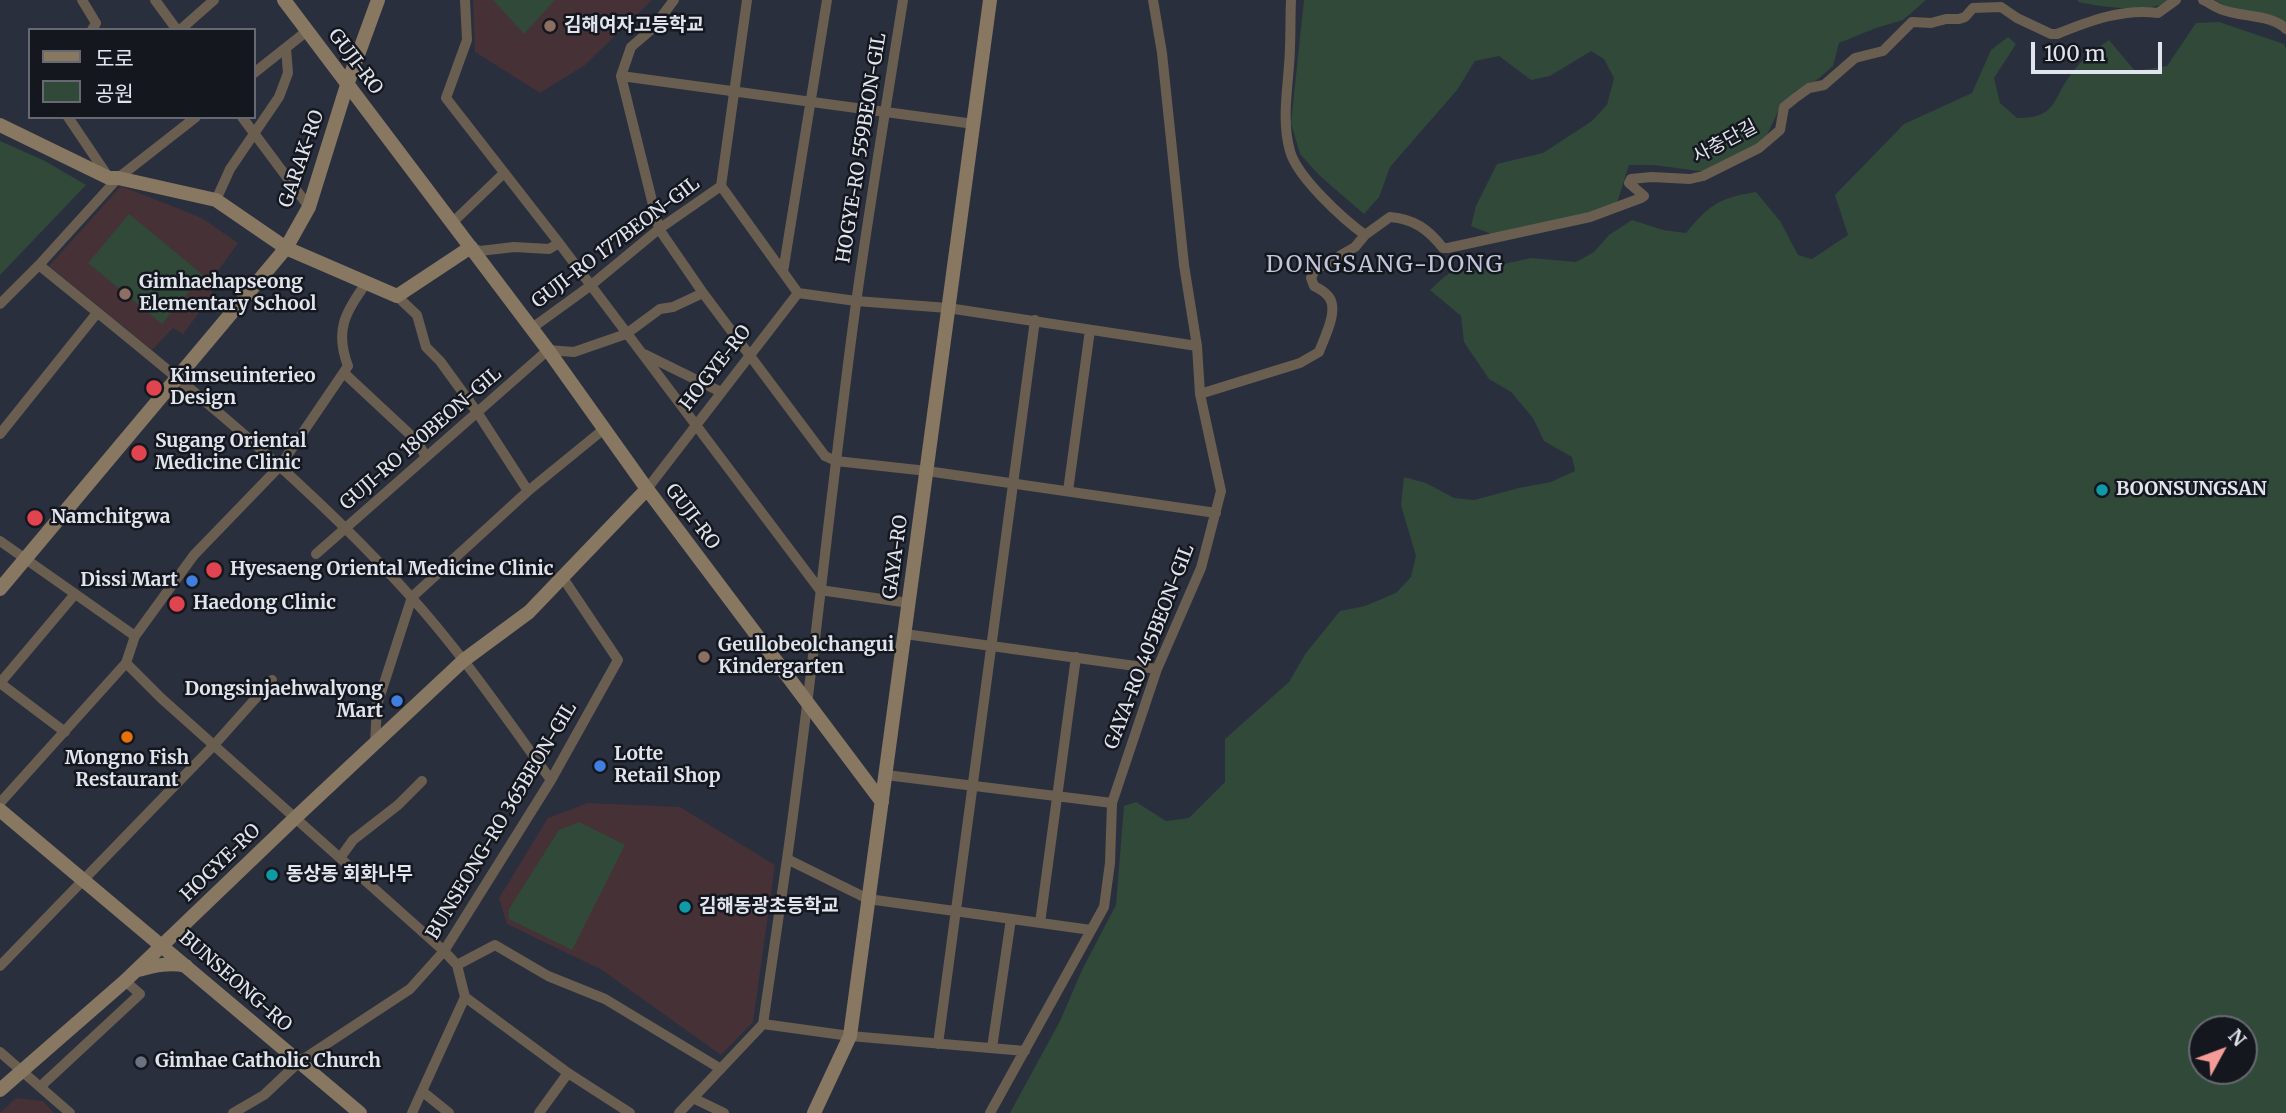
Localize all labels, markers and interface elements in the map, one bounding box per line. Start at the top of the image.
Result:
place label: 김해여자고등학교 [564,15,704,37]
marker: 김해여자고등학교 [542,18,558,34]
street label: GUJI-RO [323,25,387,99]
legend [28,28,256,119]
scale bar [2034,28,2165,72]
street label: HOGYE-RO 559BEON-GIL [833,31,891,265]
text: 100 m [2044,40,2106,67]
text: 도로 [95,45,134,72]
text: 공원 [95,80,134,107]
street label: GARAK-RO [275,107,329,211]
street label: 사충단길 [1689,116,1761,168]
street label: GUJI-RO 177BEON-GIL [528,172,704,314]
district label: DONGSANG-DONG [1267,251,1503,279]
place label: Gimhaehapseong Elementary School [139,272,316,316]
marker: Gimhaehapseong Elementary School [117,286,133,302]
street label: HOGYE-RO [676,321,756,415]
street label: GUJI-RO 180BEON-GIL [336,363,506,515]
place label: Kimseuinterieo Design [170,366,316,410]
marker: Kimseuinterieo Design [144,378,164,398]
place label: Sugang Oriental Medicine Clinic [155,431,306,475]
marker: Sugang Oriental Medicine Clinic [129,443,149,463]
place label: BOONSUNGSAN [2116,479,2267,501]
street label: GUJI-RO [660,480,724,554]
marker: BOONSUNGSAN [2094,482,2110,498]
place label: Namchitgwa [51,507,170,529]
marker: Namchitgwa [25,508,45,528]
street label: GAYA-RO [879,513,913,601]
street label: GAYA-RO 405BEON-GIL [1100,541,1200,753]
place label: Hyesaeng Oriental Medicine Clinic [230,559,553,581]
marker: Hyesaeng Oriental Medicine Clinic [204,560,224,580]
place label: Dissi Mart [80,570,178,592]
marker: Dissi Mart [184,573,200,589]
place label: Haedong Clinic [193,593,336,615]
marker: Haedong Clinic [167,594,187,614]
place label: Geullobeolchangui Kindergarten [718,635,894,679]
marker: Geullobeolchangui Kindergarten [696,649,712,665]
place label: Dongsinjaehwalyong Mart [184,679,383,723]
marker: Dongsinjaehwalyong Mart [389,693,405,709]
street label: BUNSEONG-RO 365BEON-GIL [422,698,582,944]
marker: Mongno Fish Restaurant [119,729,135,745]
place label: Lotte Retail Shop [614,744,721,788]
place label: Mongno Fish Restaurant [65,748,189,792]
marker: Lotte Retail Shop [592,758,608,774]
street label: HOGYE-RO [176,819,266,907]
place label: 동상동 회화나무 [286,864,413,886]
marker: 동상동 회화나무 [264,867,280,883]
place label: 김해동광초등학교 [699,896,839,918]
marker: 김해동광초등학교 [677,899,693,915]
street label: BUNSEONG-RO [174,927,296,1037]
north arrow [2188,1015,2258,1085]
text: N [2223,1024,2251,1051]
place label: Gimhae Catholic Church [155,1051,381,1073]
marker: Gimhae Catholic Church [133,1054,149,1070]

